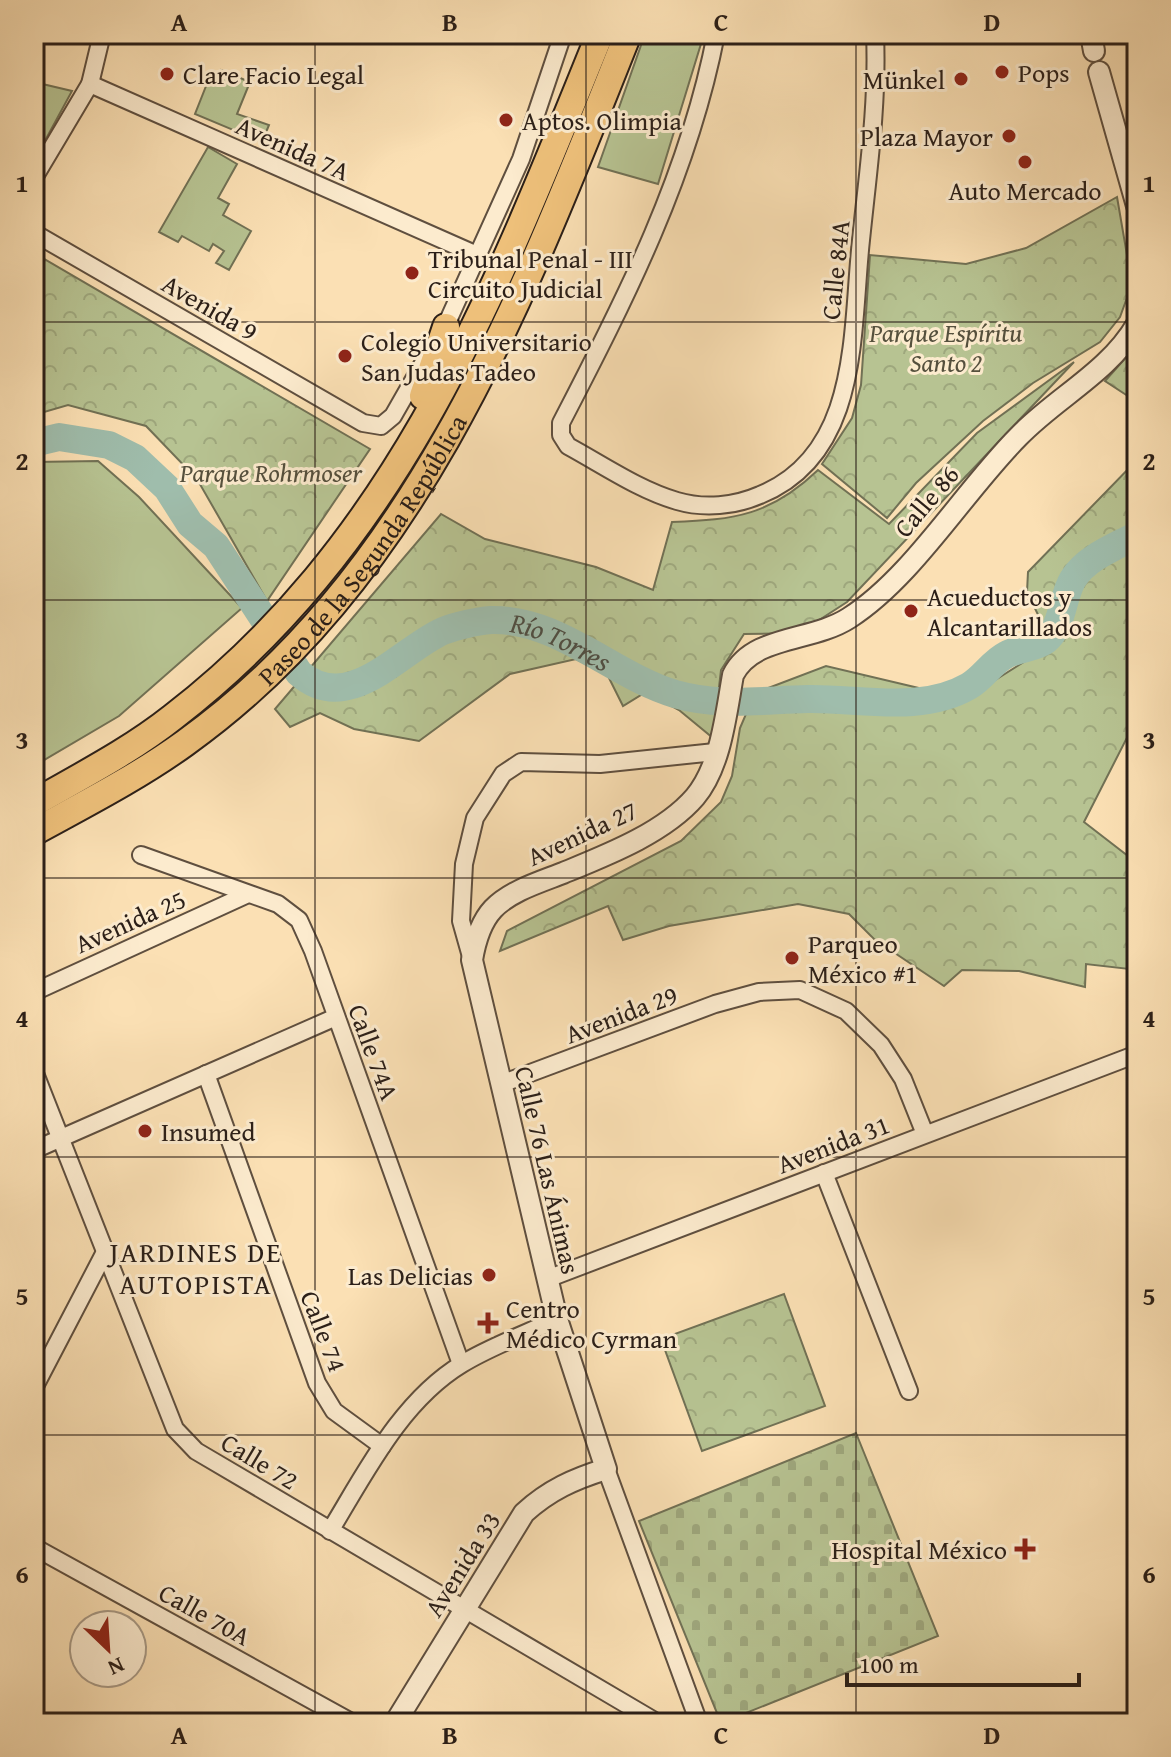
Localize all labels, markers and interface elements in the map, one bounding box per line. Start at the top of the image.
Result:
text: A [171,2,188,41]
text: B [442,2,458,41]
text: C [714,2,728,41]
text: D [984,2,1000,41]
place label: Pops [1018,53,1070,92]
place label: Clare Facio Legal [183,55,364,94]
place label: Münkel [863,60,945,99]
marker: Pops [993,63,1011,81]
marker: Clare Facio Legal [158,65,176,83]
marker: Münkel [952,70,970,88]
place label: Aptos. Olimpia [522,101,683,140]
street label: Avenida 7A [230,106,356,191]
marker: Aptos. Olimpia [497,111,515,129]
place label: Plaza Mayor [860,117,993,156]
marker: Plaza Mayor [1000,127,1018,145]
marker: Auto Mercado [1016,153,1034,171]
text: 1 [15,163,29,202]
text: 1 [1142,163,1156,202]
place label: Auto Mercado [949,171,1101,210]
street label: Calle 84A [810,218,860,322]
place label: Tribunal Penal - III Circuito Judicial [428,239,633,308]
street label: Avenida 9 [155,264,265,350]
marker: Tribunal Penal - III Circuito Judicial [403,264,421,282]
park label: Parque Espíritu Santo 2 [868,313,1023,382]
place label: Colegio Universitario San Judas Tadeo [361,322,592,391]
marker: Colegio Universitario San Judas Tadeo [336,347,354,365]
street label: Paseo de la Segunda República [248,406,476,694]
text: 2 [15,441,29,480]
text: 2 [1142,441,1156,480]
park label: Parque Rohrmoser [179,453,363,492]
street label: Calle 86 [884,456,968,546]
place label: Acueductos y Alcantarillados [927,577,1092,646]
water label: Río Torres [506,601,619,681]
marker: Acueductos y Alcantarillados [902,602,920,620]
text: 3 [15,720,29,759]
text: 3 [1142,720,1156,759]
street label: Avenida 27 [520,790,644,876]
street label: Avenida 25 [68,879,192,963]
place label: Parqueo México #1 [808,924,918,993]
marker: Parqueo México #1 [783,949,801,967]
street label: Avenida 29 [559,975,683,1053]
text: 4 [15,998,29,1037]
street label: Calle 74A [339,998,409,1106]
text: 4 [1142,998,1156,1037]
street label: Calle 76 Las Ánimas [505,1062,591,1278]
street label: Avenida 31 [771,1105,895,1183]
place label: Insumed [161,1112,255,1151]
marker: Insumed [136,1122,154,1140]
district label: JARDINES DE AUTOPISTA [106,1231,283,1304]
place label: Las Delicias [348,1256,473,1295]
marker: Las Delicias [480,1266,498,1284]
text: 5 [15,1276,29,1315]
text: 5 [1142,1276,1156,1315]
street label: Calle 74 [291,1285,357,1377]
place label: Centro Médico Cyrman [506,1289,678,1358]
marker: Centro Médico Cyrman [477,1312,499,1334]
street label: Calle 72 [214,1423,306,1499]
street label: Avenida 33 [414,1504,510,1624]
place label: Hospital México [831,1530,1007,1569]
marker: Hospital México [1014,1538,1036,1560]
text: 6 [15,1554,29,1593]
text: 6 [1142,1554,1156,1593]
street label: Calle 70A [152,1573,258,1655]
north arrow [68,1609,148,1689]
scale bar [847,1637,1079,1687]
text: 100 m [859,1647,919,1682]
text: N [103,1650,130,1685]
text: A [171,1715,188,1754]
text: B [442,1715,458,1754]
text: C [714,1715,728,1754]
text: D [984,1715,1000,1754]

